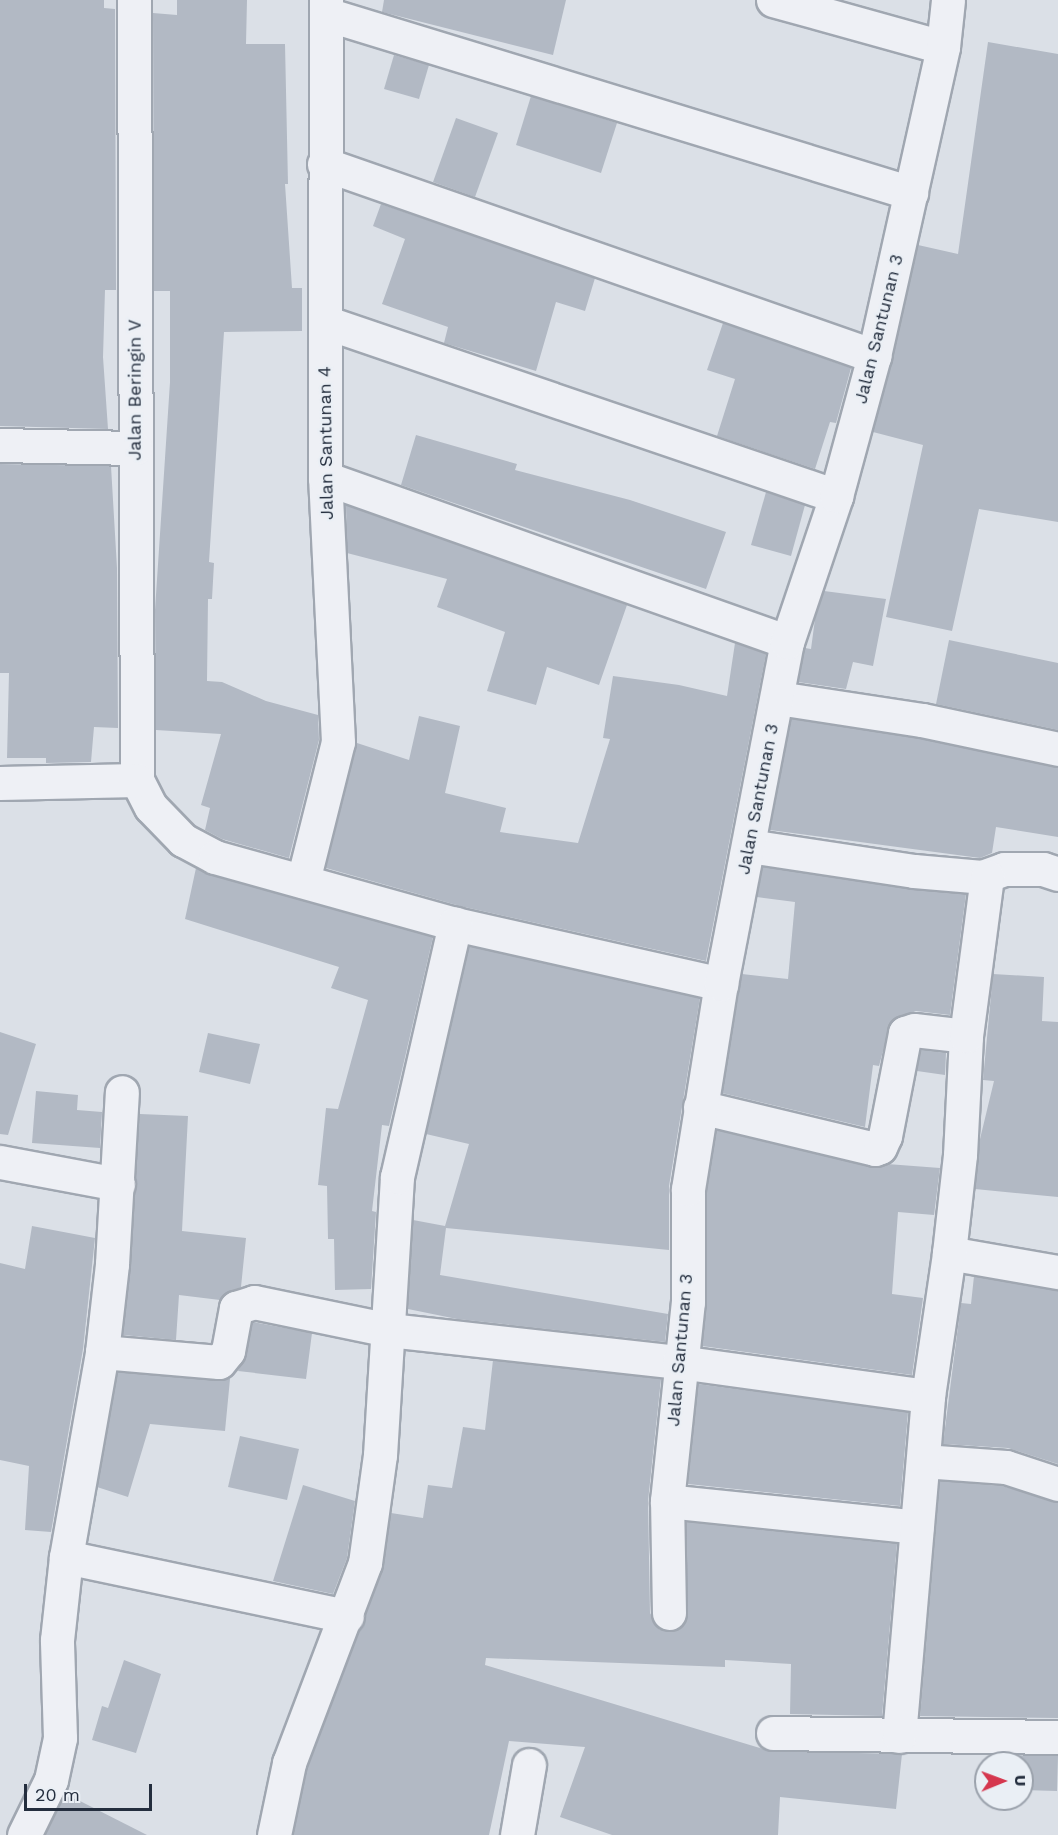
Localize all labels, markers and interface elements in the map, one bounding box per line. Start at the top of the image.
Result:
street label: Jalan Santunan 3 [850,252,908,406]
street label: Jalan Beringin V [124,319,146,461]
street label: Jalan Santunan 4 [314,366,338,520]
street label: Jalan Santunan 3 [733,722,783,876]
street label: Jalan Santunan 3 [663,1273,697,1427]
north arrow [974,1751,1034,1811]
scale bar [27,1772,154,1810]
text: U [1011,1775,1030,1787]
text: 20 m [35,1784,80,1805]

